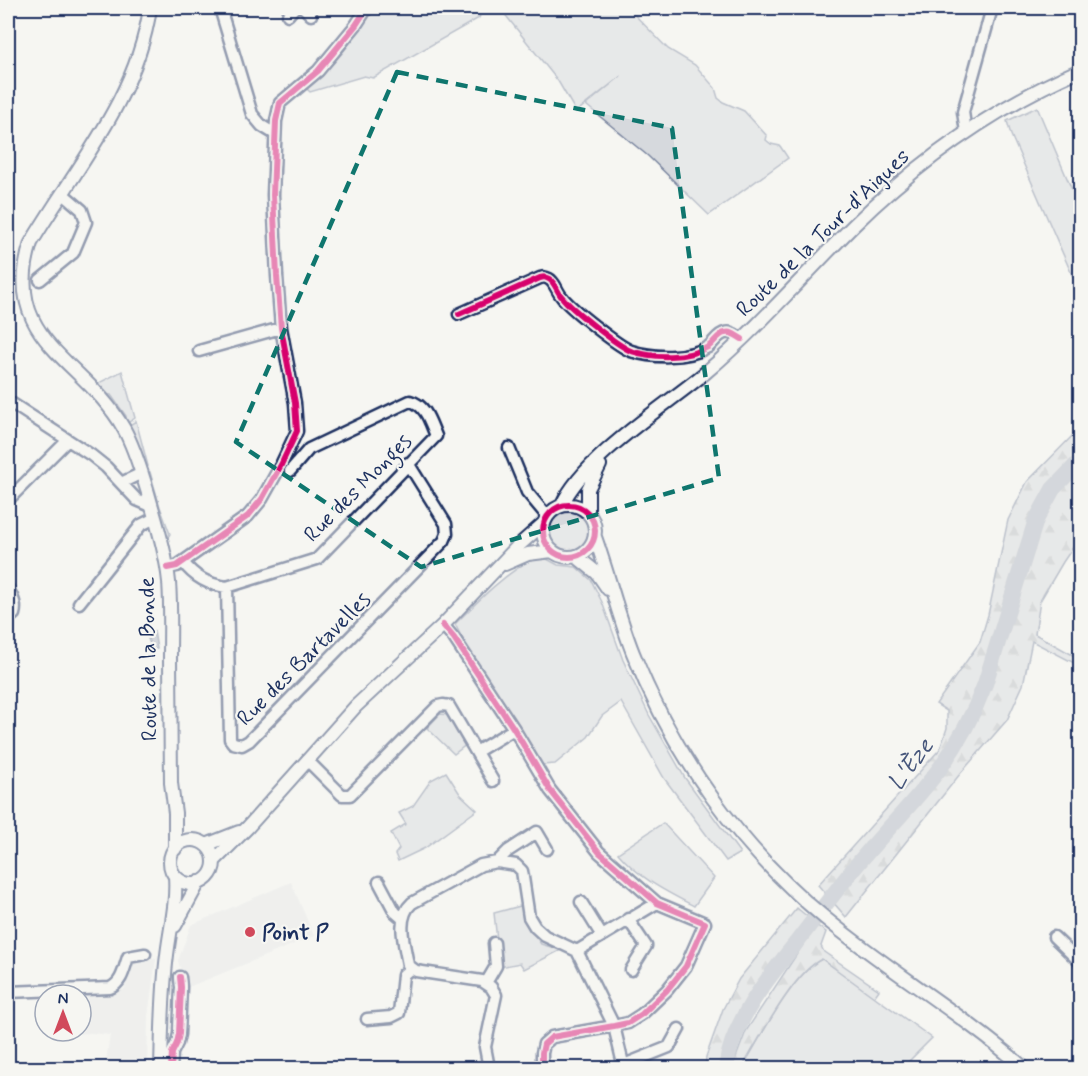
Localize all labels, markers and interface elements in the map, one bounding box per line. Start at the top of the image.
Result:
street label: Route de la Tour-d'Aigues [731,143,917,324]
street label: Rue des Monges [298,428,421,551]
street label: Route de la Bonde [134,576,164,741]
street label: Rue des Bartavelles [231,586,378,732]
water label: L'Èze [881,732,942,797]
place label: Point P [262,920,330,948]
marker: Point P [243,925,257,939]
north arrow [33,983,93,1043]
text: N [58,989,68,1010]

